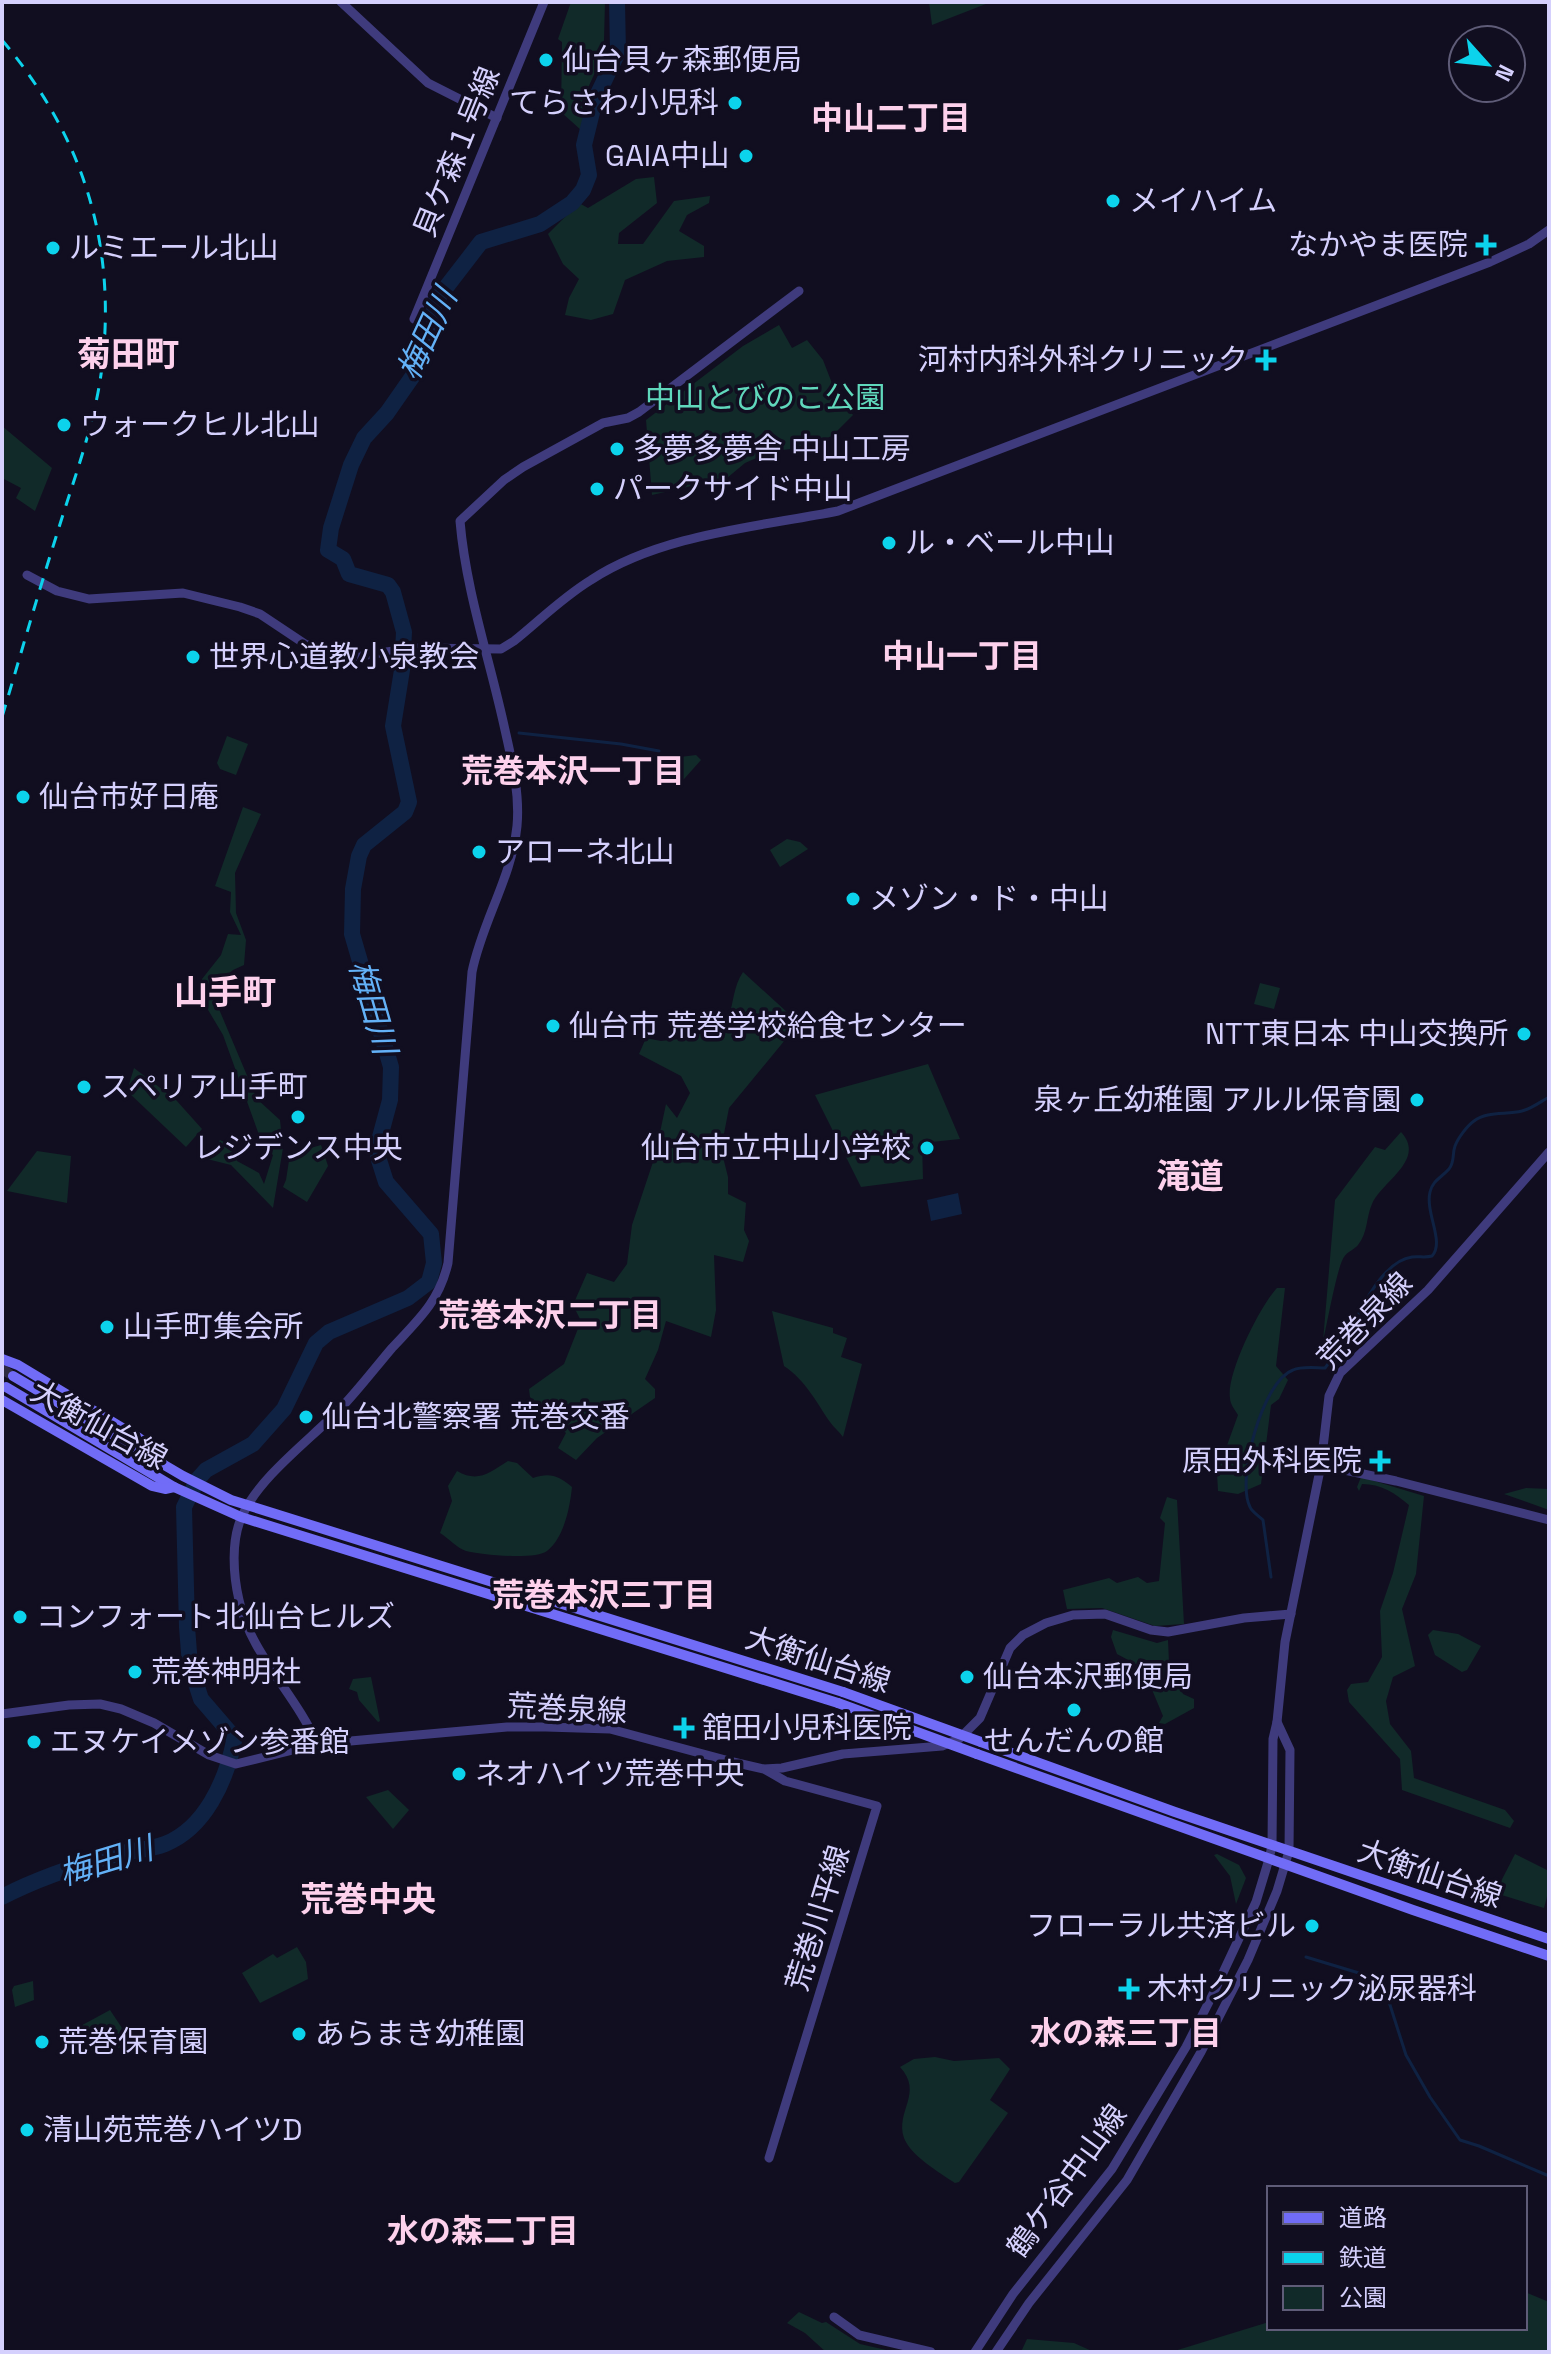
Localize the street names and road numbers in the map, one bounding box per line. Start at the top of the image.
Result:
street label: 貝ケ森１号線 [405,61,508,243]
street label: 荒巻泉線 [1309,1264,1420,1377]
street label: 大衡仙台線 [24,1371,174,1478]
street label: 大衡仙台線 [741,1618,896,1701]
street label: 荒巻泉線 [506,1686,628,1731]
street label: 大衡仙台線 [1353,1831,1507,1916]
street label: 荒巻川平線 [777,1840,858,1995]
street label: 鶴ケ谷中山線 [998,2096,1135,2265]

